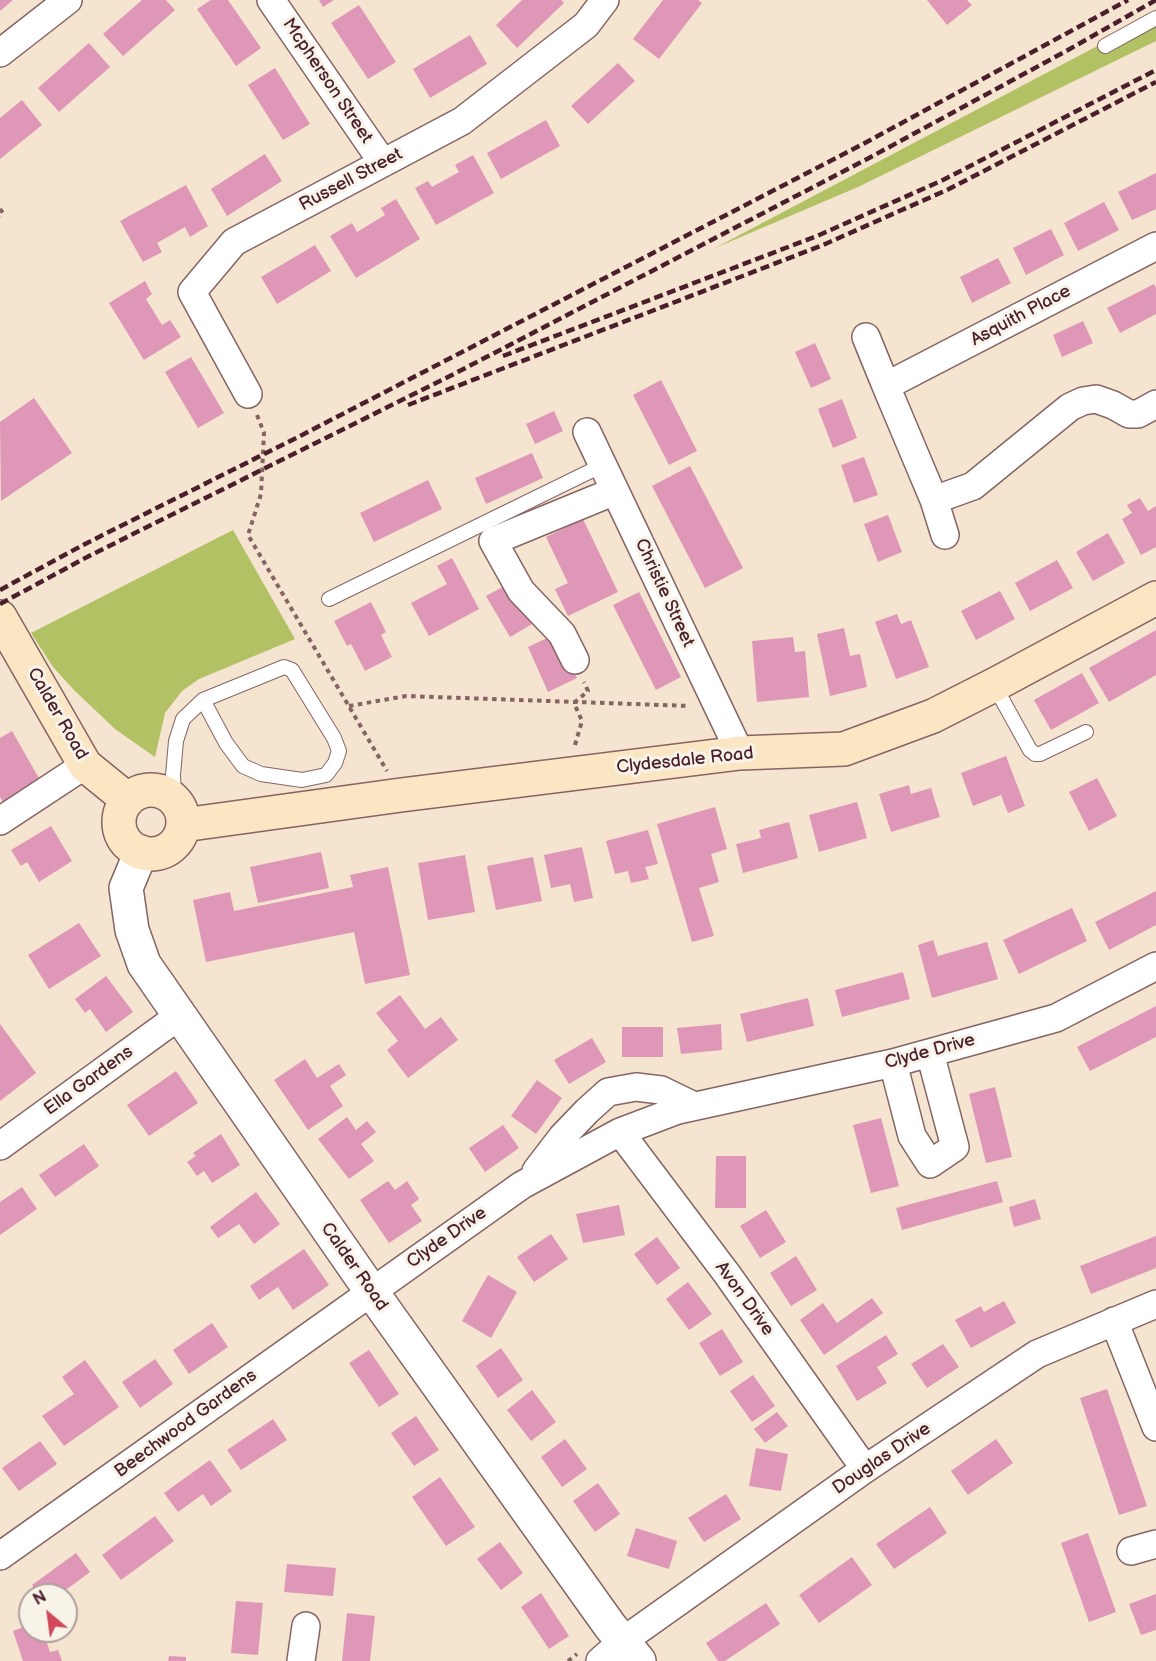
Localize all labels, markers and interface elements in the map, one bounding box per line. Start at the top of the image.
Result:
street label: Mcpherson Street [277,14,377,148]
street label: Russell Street [296,144,406,216]
street label: Asquith Place [967,281,1075,351]
street label: Christie Street [629,535,699,651]
street label: Calder Road [22,664,92,764]
street label: Clydesdale Road [615,743,755,779]
street label: Clyde Drive [882,1030,978,1074]
street label: Ella Gardens [40,1041,138,1121]
street label: Clyde Drive [403,1203,491,1273]
street label: Calder Road [316,1219,392,1315]
street label: Avon Drive [710,1258,778,1340]
street label: Beechwood Gardens [111,1365,261,1483]
street label: Douglas Drive [829,1418,935,1500]
north arrow [18,1583,78,1643]
text: N [30,1587,50,1610]

